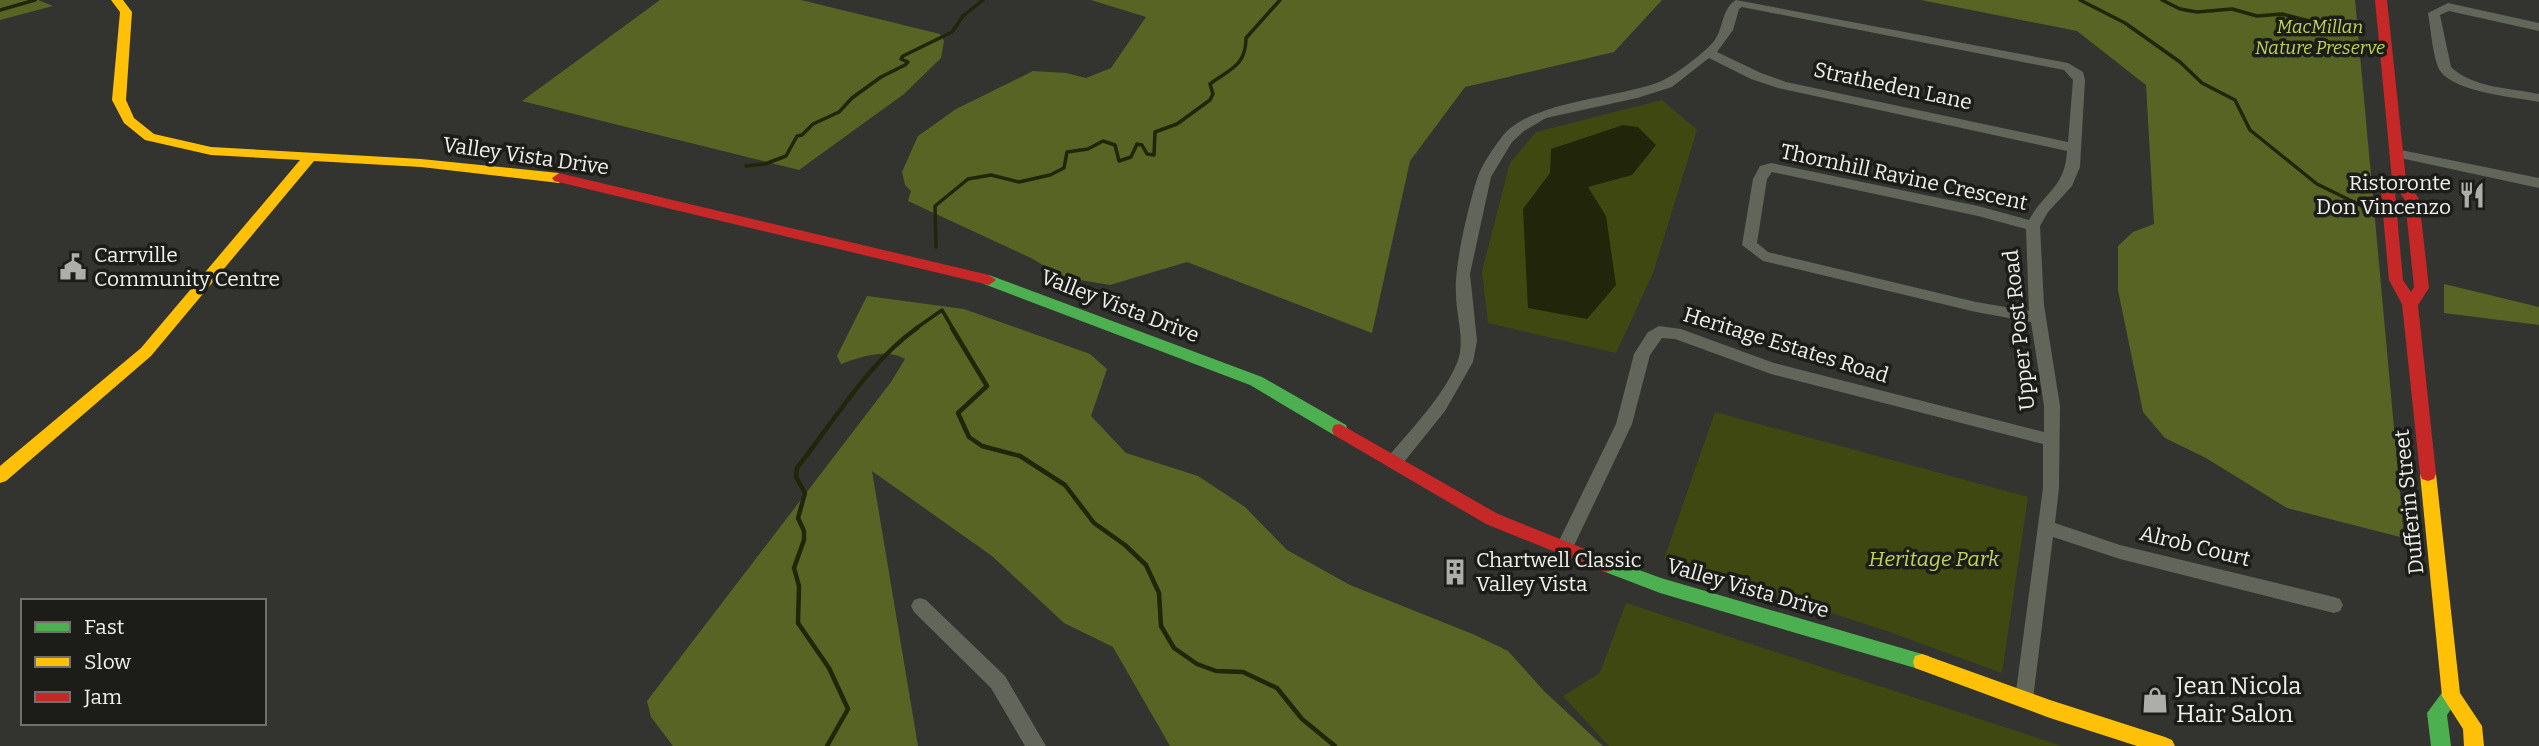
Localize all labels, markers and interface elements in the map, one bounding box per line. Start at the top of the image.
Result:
park label: MacMillan Nature Preserve [2255,16,2385,59]
street label: Stratheden Lane [1812,57,1974,115]
street label: Valley Vista Drive [441,131,611,181]
street label: Thornhill Ravine Crescent [1778,138,2030,216]
place label: Ristoronte Don Vincenzo [2316,170,2451,220]
restaurant icon: Ristoronte Don Vincenzo [2457,180,2487,210]
place label: Carrville Community Centre [94,242,280,292]
street label: Upper Post Road [1998,248,2040,412]
public building icon: Carrville Community Centre [58,252,88,282]
street label: Valley Vista Drive [1037,264,1203,348]
street label: Heritage Estates Road [1680,301,1892,389]
street label: Dufferin Street [2388,428,2430,576]
street label: Alrob Court [2137,520,2253,572]
park label: Heritage Park [1869,546,2000,572]
place label: Chartwell Classic Valley Vista [1476,547,1642,597]
street label: Valley Vista Drive [1664,552,1832,624]
building icon: Chartwell Classic Valley Vista [1440,557,1470,587]
legend [21,599,266,725]
text: Fast [84,614,125,640]
text: Slow [84,649,131,675]
place label: Jean Nicola Hair Salon [2175,672,2301,728]
text: Jam [83,684,122,710]
shop icon: Jean Nicola Hair Salon [2140,685,2170,715]

